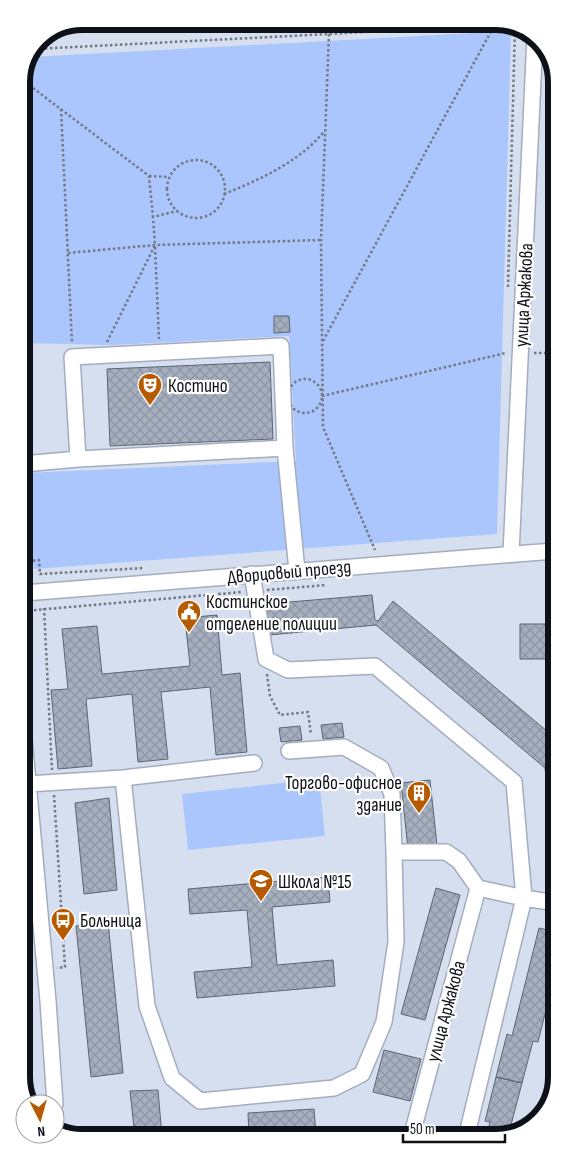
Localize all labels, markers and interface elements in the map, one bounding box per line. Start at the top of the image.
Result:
street label: улица Аржакова [510,243,539,348]
theatre icon: Костино [137,372,163,406]
place label: Костино [168,375,228,398]
street label: Дворцовый проезд [226,556,352,589]
place label: Костинское отделение полиции [206,591,337,636]
public building icon: Костинское отделение полиции [176,599,202,633]
place label: Торгово-офисное здание [285,772,402,817]
building icon: Торгово-офисное здание [406,780,432,814]
school or university icon: Школа №15 [248,868,274,902]
place label: Школа №15 [278,871,352,894]
bus stop icon: Больница [50,907,76,941]
place label: Больница [80,910,141,933]
street label: улица Аржакова [422,958,471,1065]
north arrow [15,1094,65,1144]
scale bar [403,1112,506,1144]
text: 50 m [410,1120,435,1139]
text: N [37,1123,46,1140]

